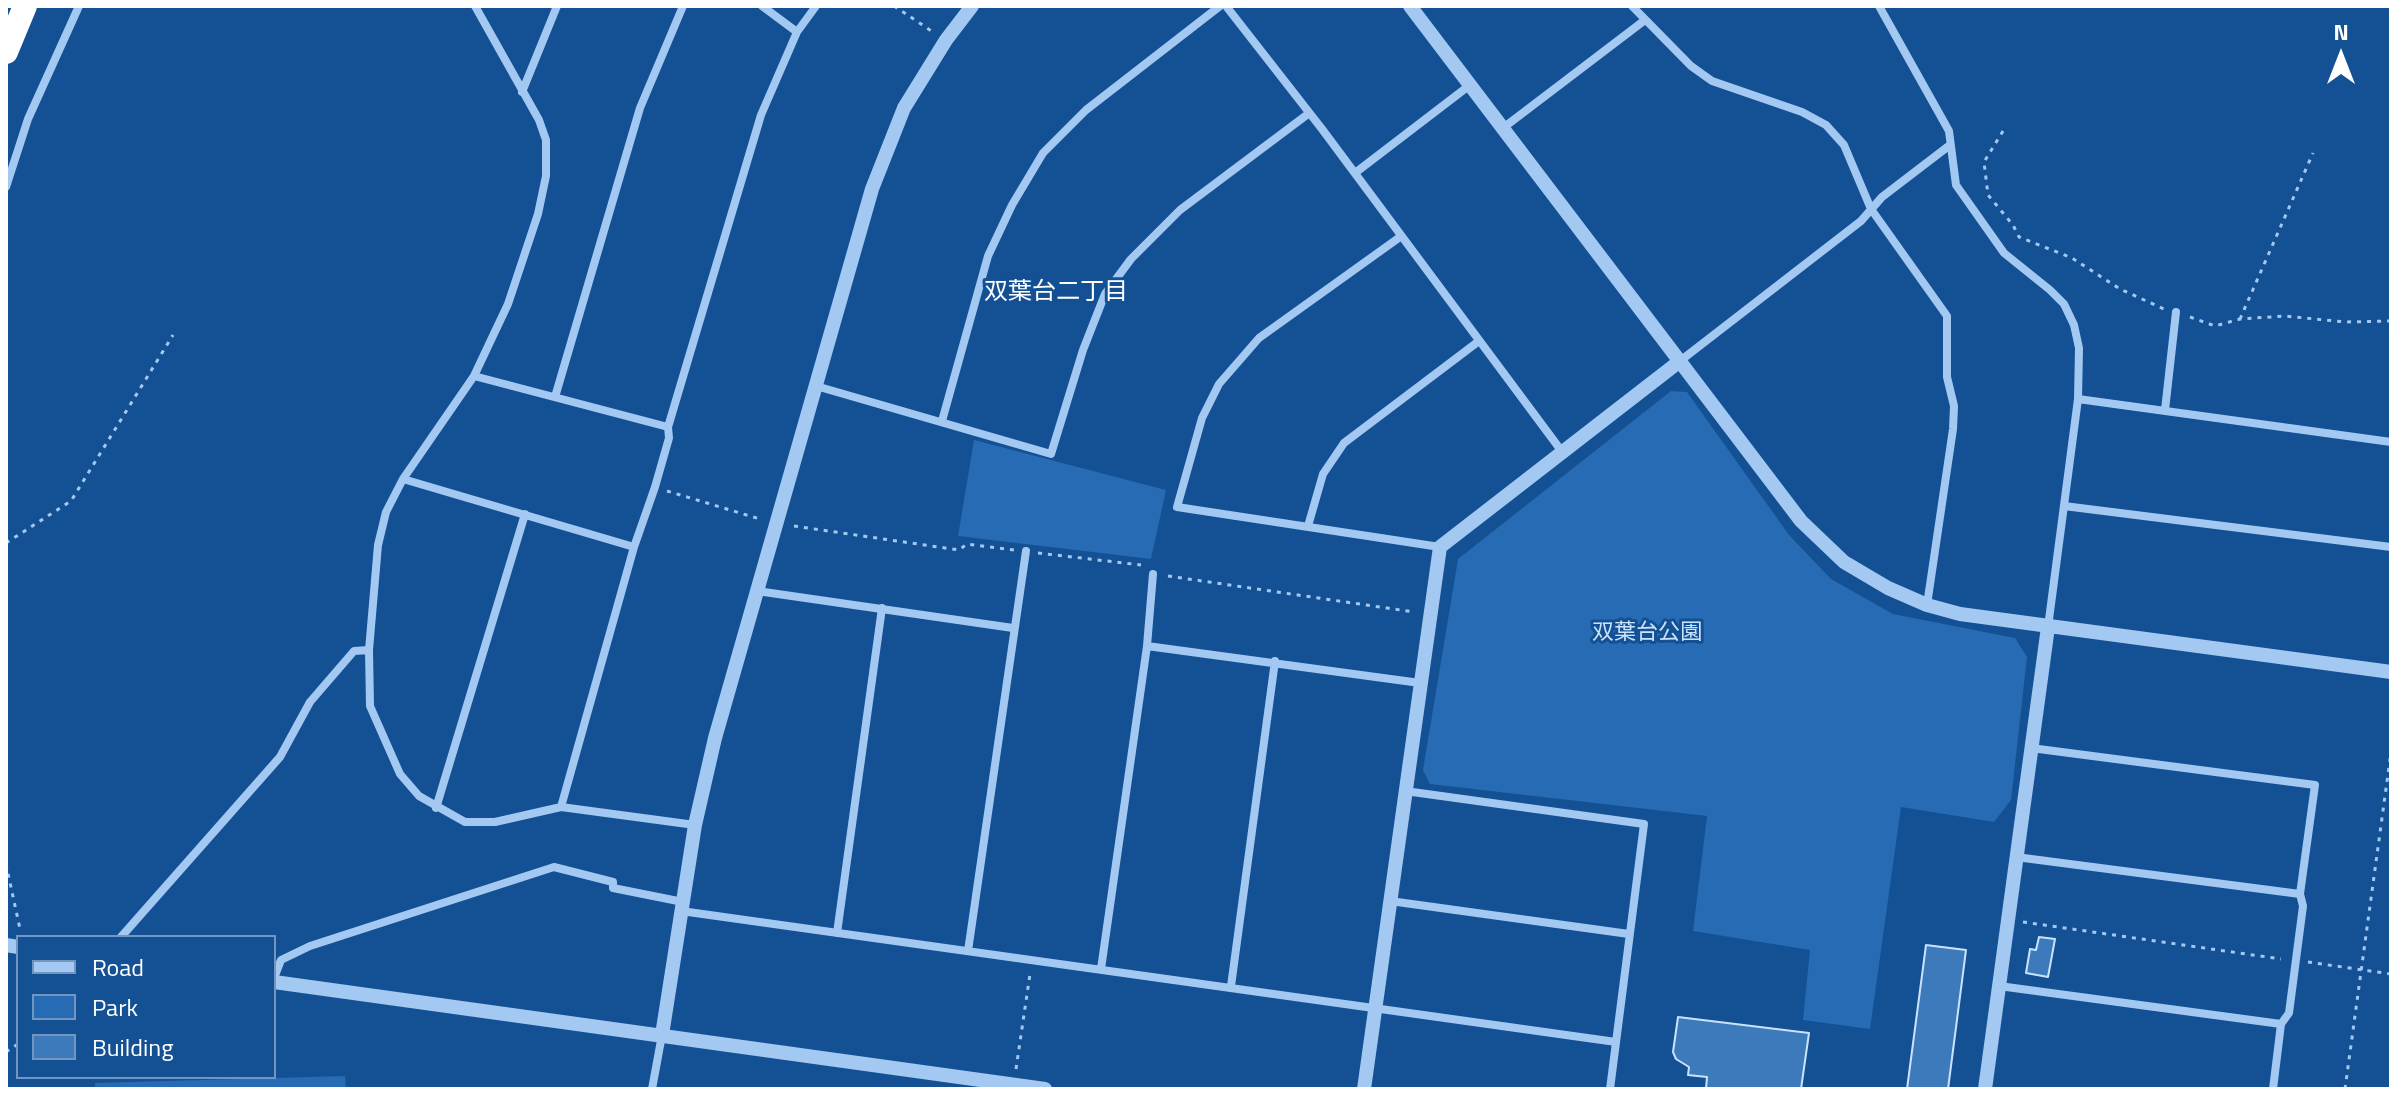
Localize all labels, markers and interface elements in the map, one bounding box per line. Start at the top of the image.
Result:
text: N [2333,15,2349,49]
north arrow [2301,16,2381,96]
district label: 双葉台二丁目 [984,279,1128,307]
park label: 双葉台公園 [1592,621,1702,647]
legend [16,935,276,1079]
text: Road [92,949,144,985]
text: Park [92,989,138,1025]
text: Building [92,1029,174,1065]

